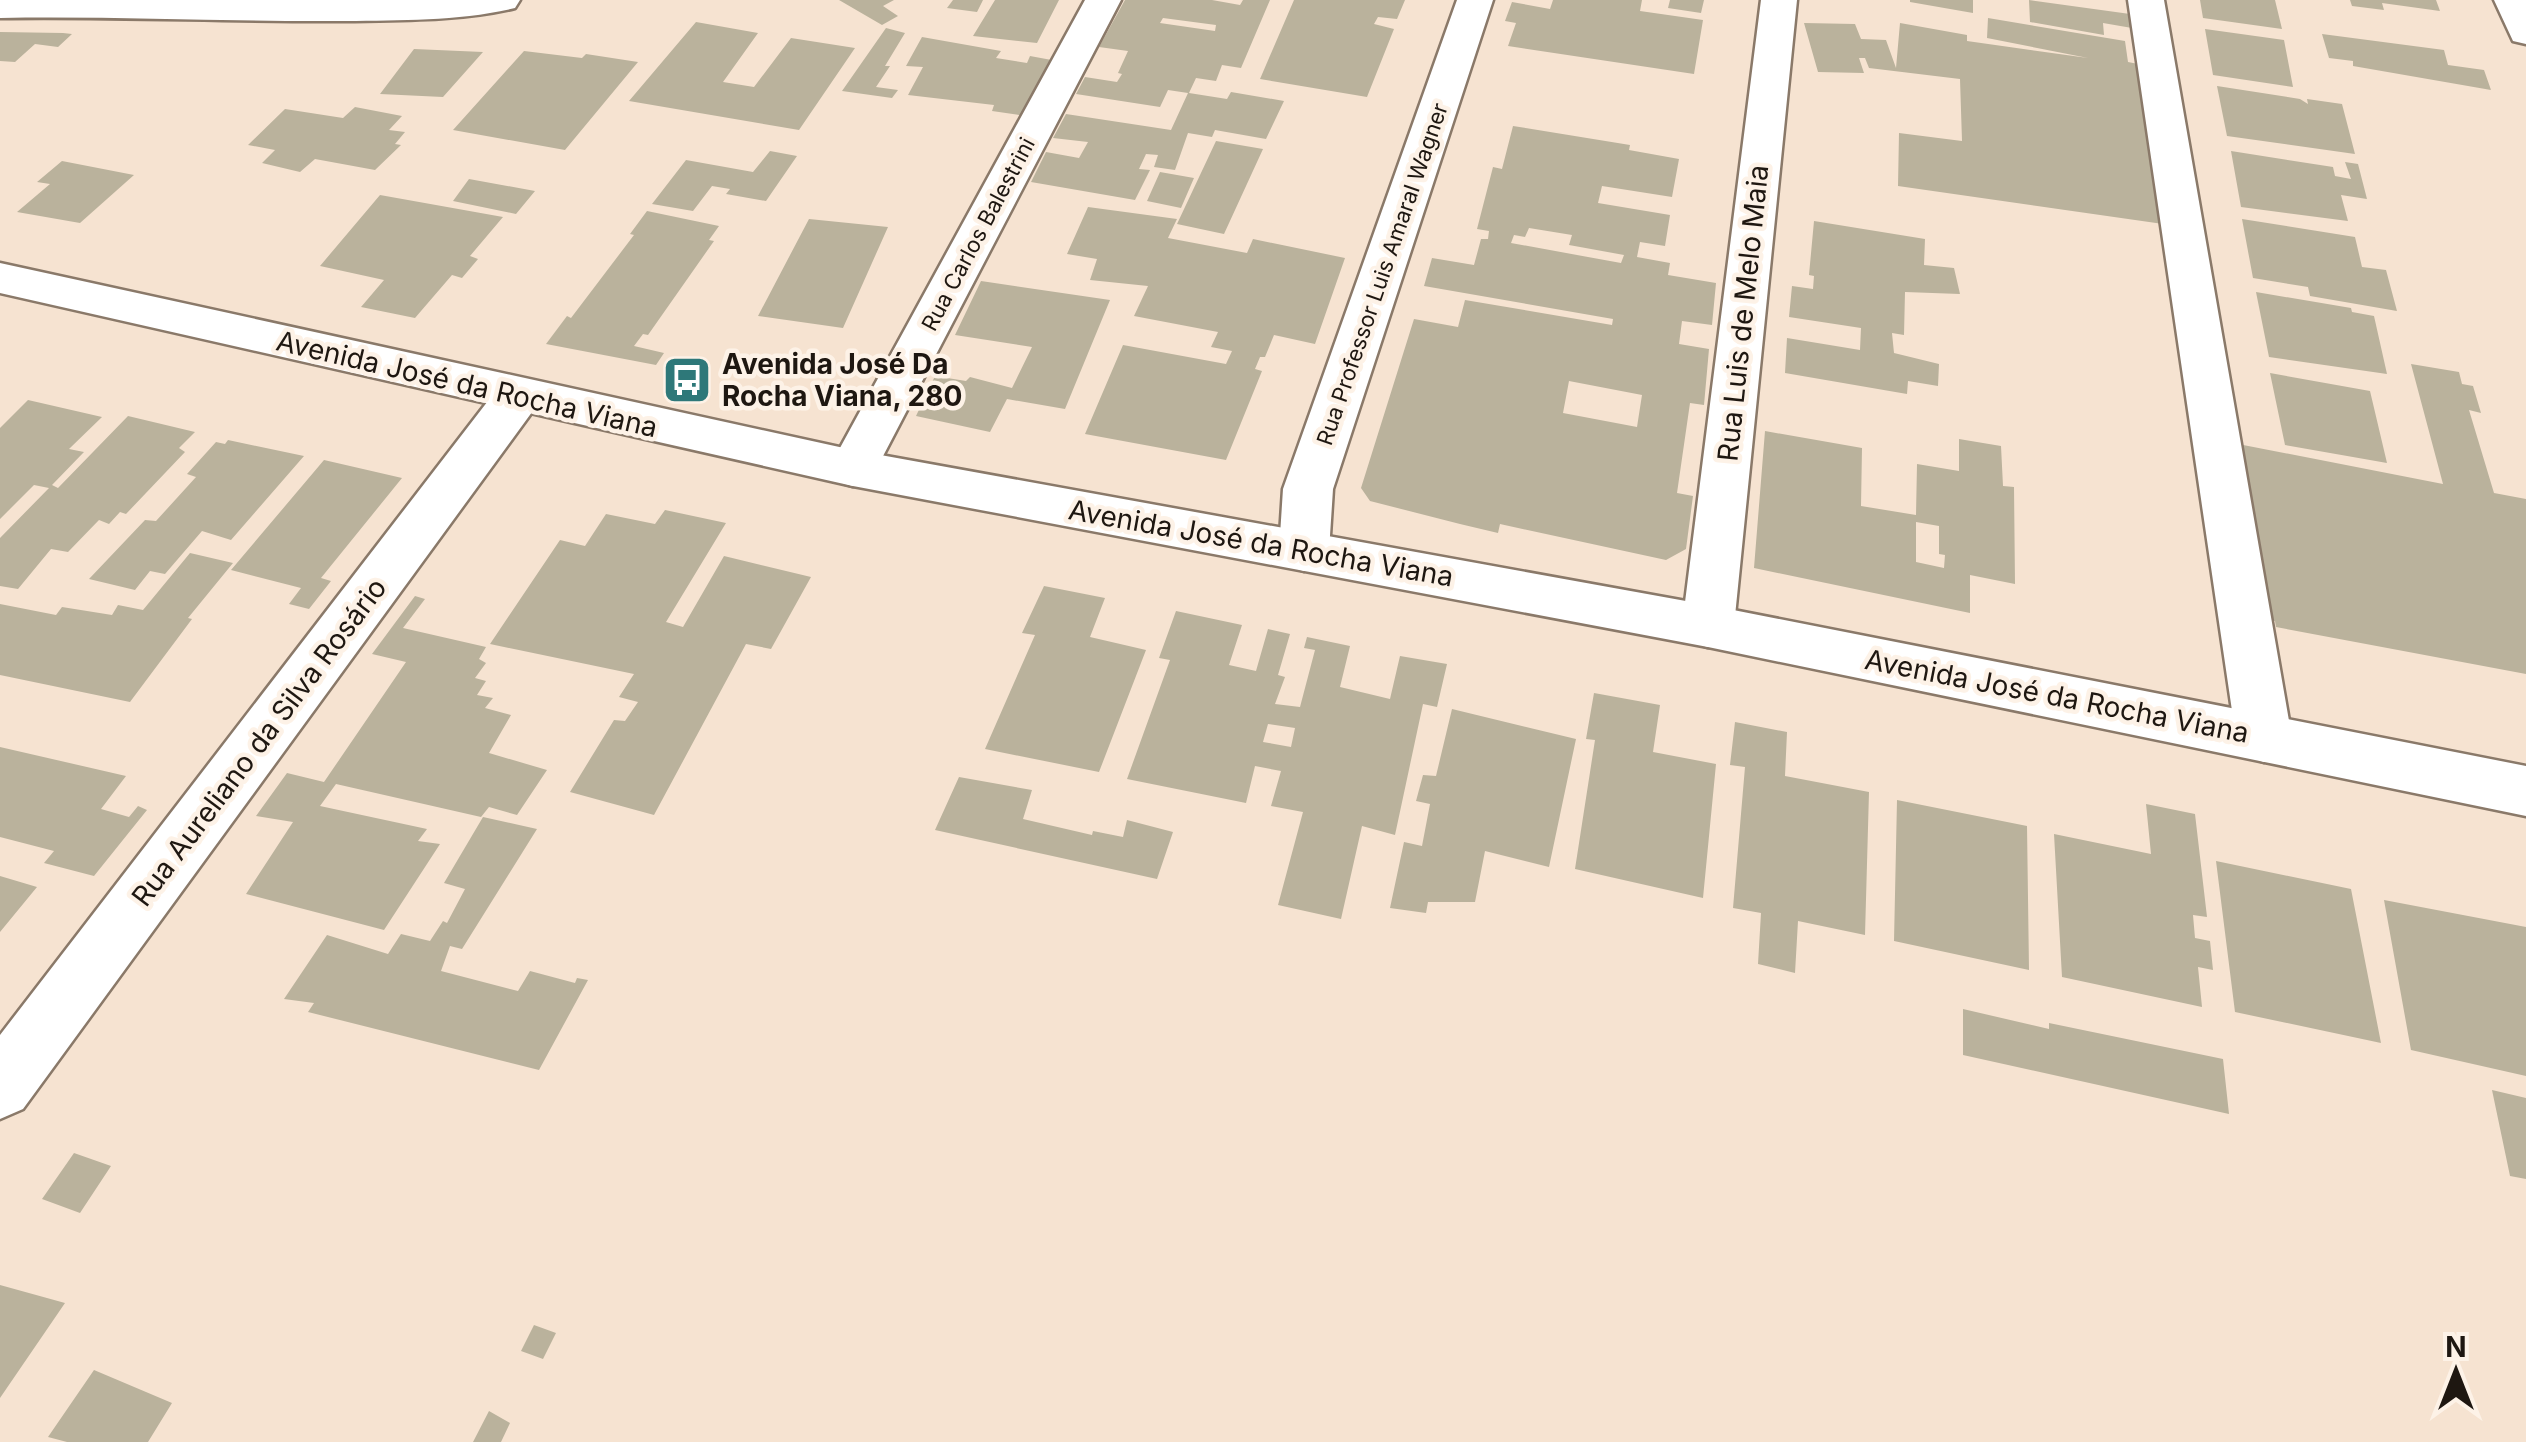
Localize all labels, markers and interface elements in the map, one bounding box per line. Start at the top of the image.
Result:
street label: Rua Professor Luis Amaral Wagner [1311,100,1453,448]
street label: Rua Carlos Balestrini [916,133,1040,335]
street label: Rua Luis de Melo Maia [1711,163,1775,463]
street label: Avenida José da Rocha Viana [273,324,661,444]
place label: Avenida José Da Rocha Viana, 280 [722,347,962,413]
bus stop icon: Avenida José Da Rocha Viana, 280 [661,354,713,406]
street label: Avenida José da Rocha Viana [1066,492,1456,594]
street label: Rua Aureliano da Silva Rosário [124,571,394,913]
street label: Avenida José da Rocha Viana [1862,642,2252,750]
north arrow [2406,1322,2506,1422]
text: N [2445,1330,2467,1364]

